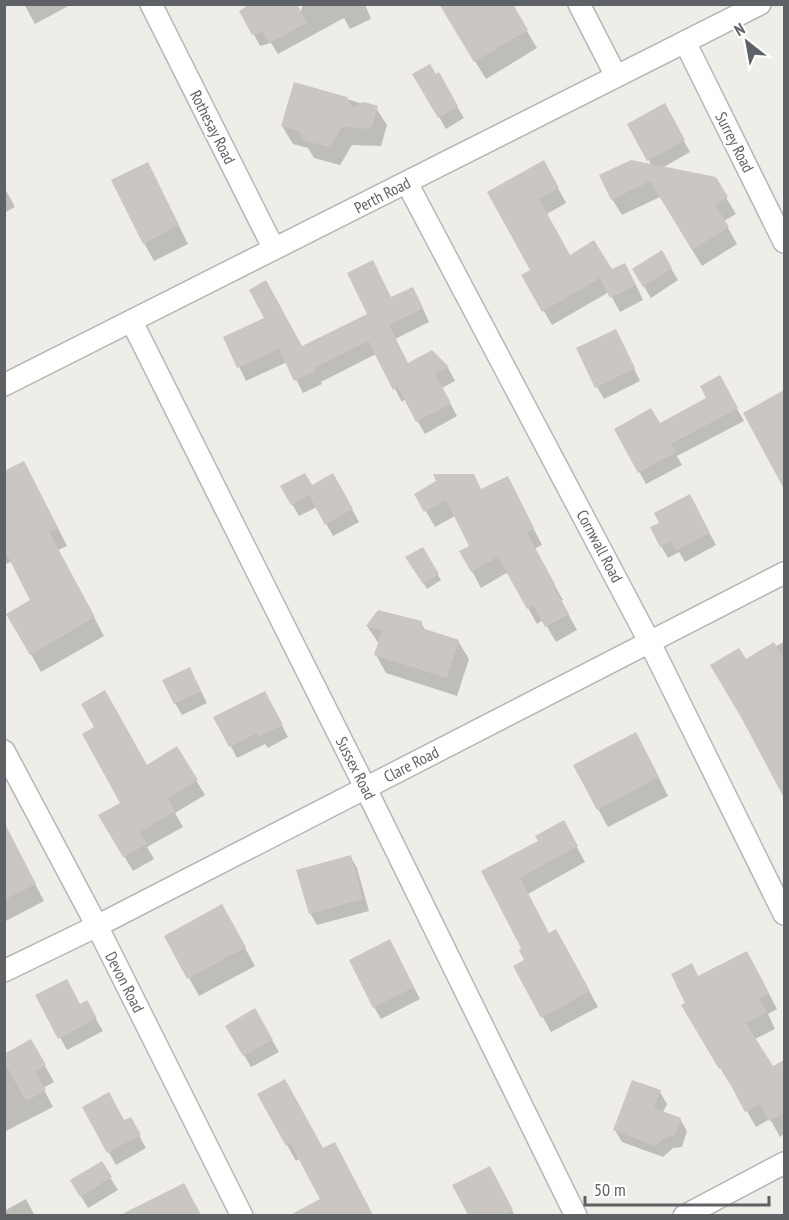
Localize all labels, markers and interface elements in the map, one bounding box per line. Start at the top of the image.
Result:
north arrow [717,12,777,72]
text: N [730,18,748,40]
street label: Rothesay Road [186,87,240,167]
street label: Surrey Road [711,108,759,176]
street label: Perth Road [351,172,413,218]
street label: Cornwall Road [573,506,627,586]
street label: Sussex Road [332,733,380,803]
street label: Clare Road [380,742,442,786]
street label: Devon Road [101,948,149,1016]
scale bar [585,1169,770,1207]
text: 50 m [594,1178,626,1201]

